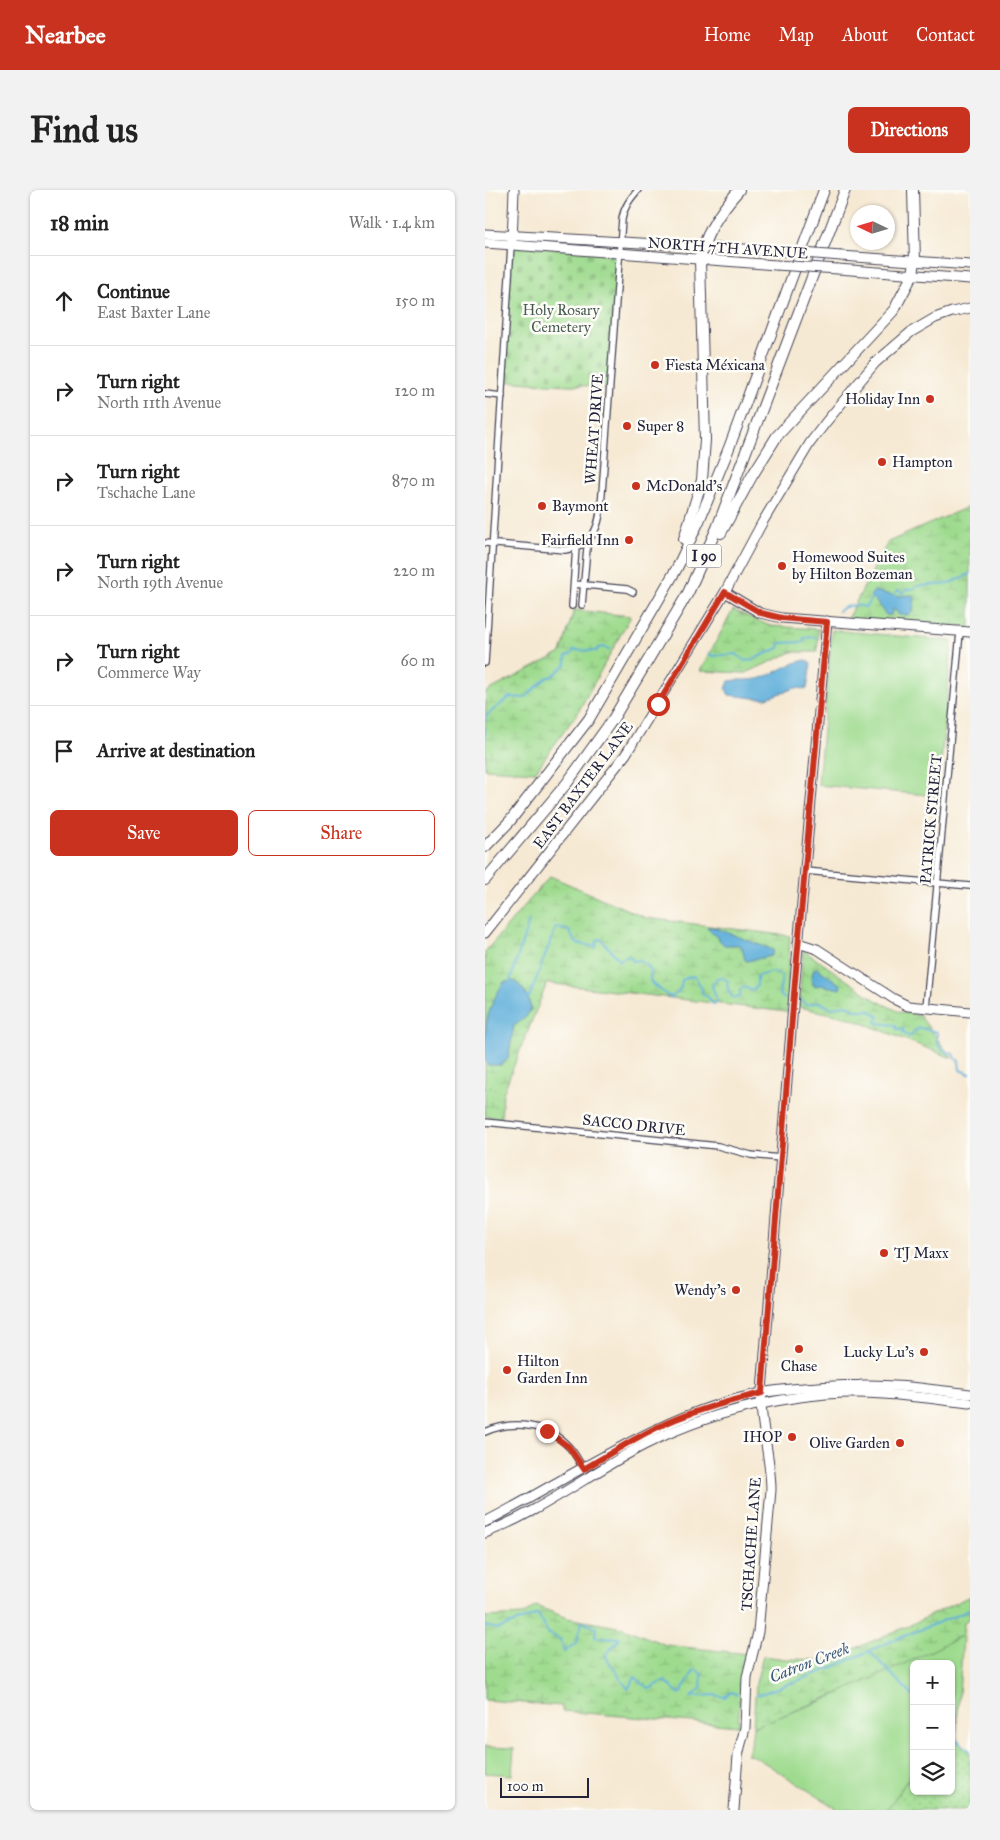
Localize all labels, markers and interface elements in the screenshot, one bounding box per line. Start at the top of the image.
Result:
text: Nearbee [25,20,106,50]
text: Home [704,24,751,46]
text: Map [779,24,814,46]
text: About [842,24,888,46]
text: Contact [916,24,975,46]
button: Directions [848,107,970,153]
text: Find us [30,109,138,152]
north arrow [850,205,895,250]
text: 18 min [50,210,109,236]
text: Walk · 1.4 km [349,213,435,232]
street label: NORTH 7TH AVENUE [647,233,809,263]
text: Continue [97,280,170,303]
icon: ahead [50,287,78,315]
text: 150 m [395,291,435,310]
park label: Holy Rosary Cemetery [522,301,600,336]
text: East Baxter Lane [97,303,210,322]
place label: Fiesta Méxicana [665,356,765,374]
marker: Fiesta Méxicana [649,359,661,371]
text: Turn right [97,370,180,393]
street label: WHEAT DRIVE [581,373,607,485]
icon: right [50,377,78,405]
text: 120 m [395,381,435,400]
place label: Holiday Inn [845,390,920,408]
text: North 11th Avenue [97,393,221,412]
marker: Holiday Inn [924,393,936,405]
place label: Super 8 [637,417,684,435]
marker: Super 8 [621,420,633,432]
place label: Hampton [892,453,953,471]
marker: Hampton [876,456,888,468]
text: Turn right [97,460,180,483]
icon: right [50,467,78,495]
text: 870 m [392,471,435,490]
place label: McDonald's [646,477,722,495]
marker: McDonald's [630,480,642,492]
text: Tschache Lane [97,483,195,502]
place label: Baymont [552,497,609,515]
marker: Baymont [536,500,548,512]
place label: Fairfield Inn [541,531,619,549]
marker: Fairfield Inn [623,534,635,546]
road number: I 90 [687,544,721,568]
place label: Homewood Suites by Hilton Bozeman [792,548,913,583]
text: Turn right [97,550,180,573]
icon: right [50,557,78,585]
marker: Homewood Suites by Hilton Bozeman [776,560,788,572]
text: 220 m [393,561,435,580]
text: North 19th Avenue [97,573,223,592]
text: Turn right [97,640,180,663]
icon: right [50,647,78,675]
text: 60 m [401,651,435,670]
text: Commerce Way [97,663,201,682]
route start [647,693,670,716]
street label: EAST BAXTER LANE [529,718,637,852]
icon: arrive [50,737,78,765]
text: Arrive at destination [97,739,255,762]
street label: PATRICK STREET [916,753,946,885]
button: Save [50,810,238,856]
button: Share [248,810,435,856]
street label: SACCO DRIVE [582,1111,687,1139]
place label: TJ Maxx [894,1244,949,1263]
marker: TJ Maxx [878,1247,890,1259]
place label: Wendy's [674,1281,726,1299]
marker: Wendy's [730,1284,742,1296]
marker: Chase [793,1343,805,1355]
place label: Lucky Lu's [843,1343,914,1361]
marker: Lucky Lu's [918,1346,930,1358]
place label: Hilton Garden Inn [517,1352,588,1387]
place label: Chase [781,1357,817,1375]
marker: Hilton Garden Inn [501,1364,513,1376]
route end [536,1420,559,1443]
place label: IHOP [743,1428,782,1446]
marker: IHOP [786,1431,798,1443]
place label: Olive Garden [809,1434,890,1452]
marker: Olive Garden [894,1437,906,1449]
street label: TSCHACHE LANE [737,1476,765,1612]
water label: Catron Creek [767,1639,852,1686]
map controls [910,1660,955,1795]
button: + [910,1660,955,1705]
button: − [910,1705,955,1750]
button: layers [910,1750,955,1795]
scale bar [500,1775,589,1798]
text: 100 m [507,1778,544,1795]

